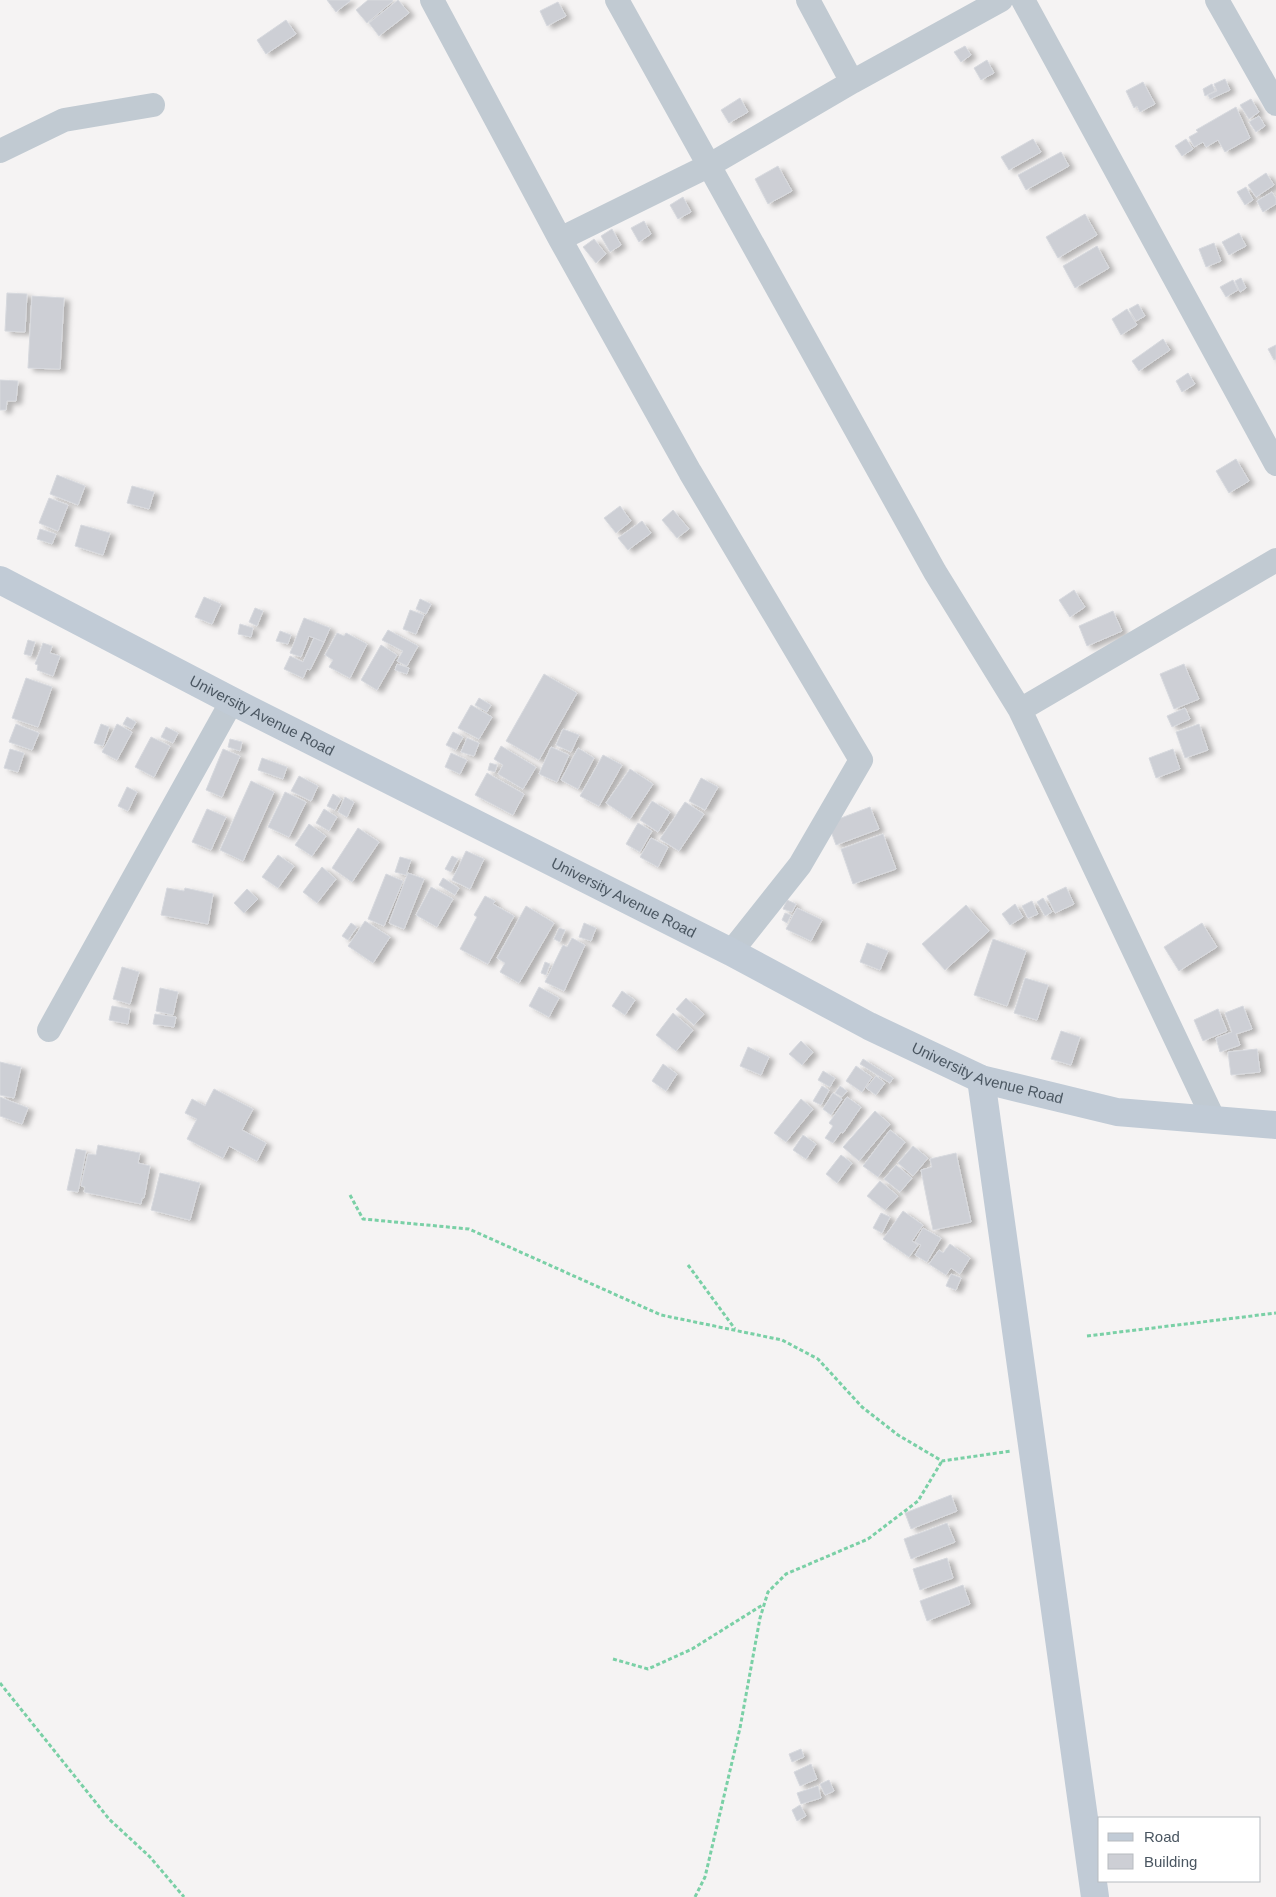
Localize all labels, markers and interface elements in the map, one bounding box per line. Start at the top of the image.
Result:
street label: University Avenue Road [187,671,337,759]
street label: University Avenue Road [549,854,699,941]
street label: University Avenue Road [909,1038,1065,1107]
legend [1098,1817,1261,1882]
text: Road [1144,1828,1180,1845]
text: Building [1144,1853,1197,1870]

